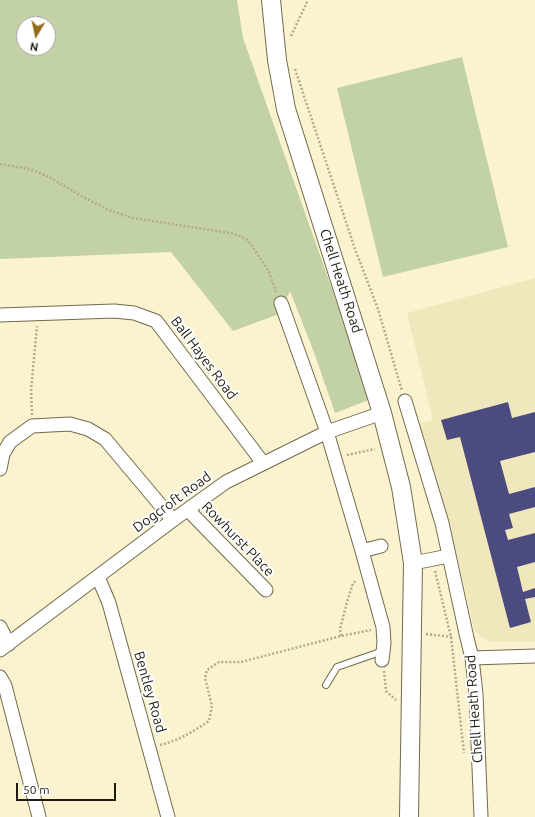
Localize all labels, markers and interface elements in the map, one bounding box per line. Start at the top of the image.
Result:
north arrow [16,16,56,56]
text: N [29,40,39,53]
street label: Chell Heath Road [316,227,366,335]
street label: Ball Hayes Road [167,313,241,403]
street label: Dogcroft Road [130,468,214,536]
street label: Rowhurst Place [198,498,278,580]
street label: Bentley Road [130,649,170,735]
street label: Chell Heath Road [462,654,486,764]
scale bar [18,775,118,801]
text: 50 m [23,783,50,796]

